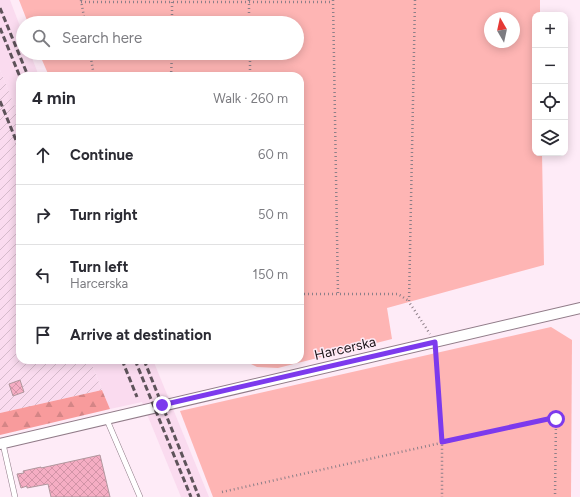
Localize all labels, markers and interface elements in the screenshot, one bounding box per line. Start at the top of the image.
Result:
north arrow [484,12,520,48]
map controls [532,12,568,156]
button: + [532,12,568,48]
search box [16,16,304,60]
icon: search [30,27,52,49]
text: Search here [62,29,142,47]
button: − [532,48,568,84]
button: locate [532,84,568,120]
text: 4 min [32,88,76,108]
text: Walk · 260 m [213,91,288,106]
button: layers [532,120,568,156]
icon: ahead [32,144,54,166]
text: Continue [70,146,133,164]
text: 60 m [258,147,288,162]
icon: right [32,204,54,226]
text: Turn right [70,206,138,224]
text: 50 m [258,207,288,222]
text: Turn left [70,258,128,276]
icon: left [32,264,54,286]
text: 150 m [253,267,288,282]
text: Harcerska [70,276,128,291]
icon: arrive [32,324,54,346]
text: Arrive at destination [70,326,211,344]
street label: Harcerska [313,333,378,364]
route end [153,396,171,414]
route start [547,410,565,428]

